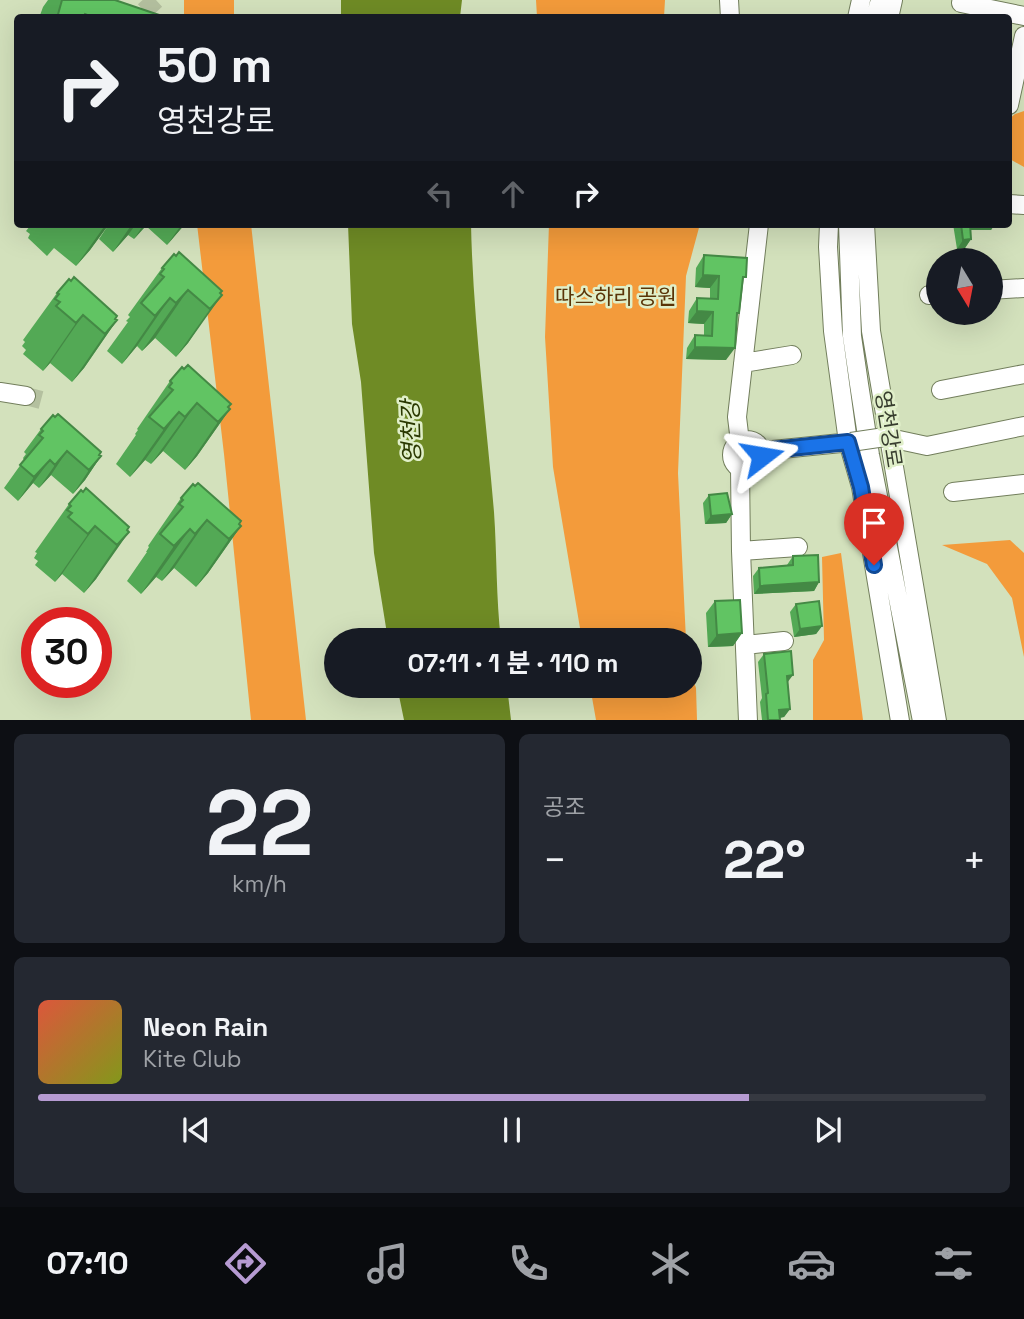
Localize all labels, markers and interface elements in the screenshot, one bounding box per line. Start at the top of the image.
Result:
text: 50 m [157,34,272,96]
icon: right [42,42,133,133]
text: 영천강로 [157,101,275,141]
icon: left [421,175,459,213]
icon: ahead [494,175,532,213]
icon: right [567,175,605,213]
north arrow [926,248,1003,326]
map controls [926,248,1003,325]
park label: 따스하리 공원 [555,283,677,310]
street label: 영천강로 [870,389,908,469]
water label: 영천강 [395,397,427,464]
position arrow [725,419,799,493]
pin [844,493,904,565]
icon: arrive [855,504,893,542]
speed limit sign: 30 [21,607,112,698]
text: 07:11 · 1 분 · 110 m [407,646,619,680]
text: 22 [205,765,314,882]
text: 공조 [543,792,585,822]
text: 22° [723,827,806,893]
text: − [543,836,567,884]
text: + [962,836,986,884]
text: km/h [232,869,287,899]
text: Neon Rain [143,1010,268,1044]
text: Kite Club [143,1044,242,1074]
icon: previous [177,1111,215,1149]
icon: pause [493,1111,531,1149]
icon: next [809,1111,847,1149]
icon: directions [221,1239,270,1288]
icon: music [363,1239,412,1288]
icon: phone [504,1239,553,1288]
icon: climate [646,1239,695,1288]
icon: car [787,1239,836,1288]
icon: filters [929,1239,978,1288]
text: 07:10 [46,1243,129,1283]

